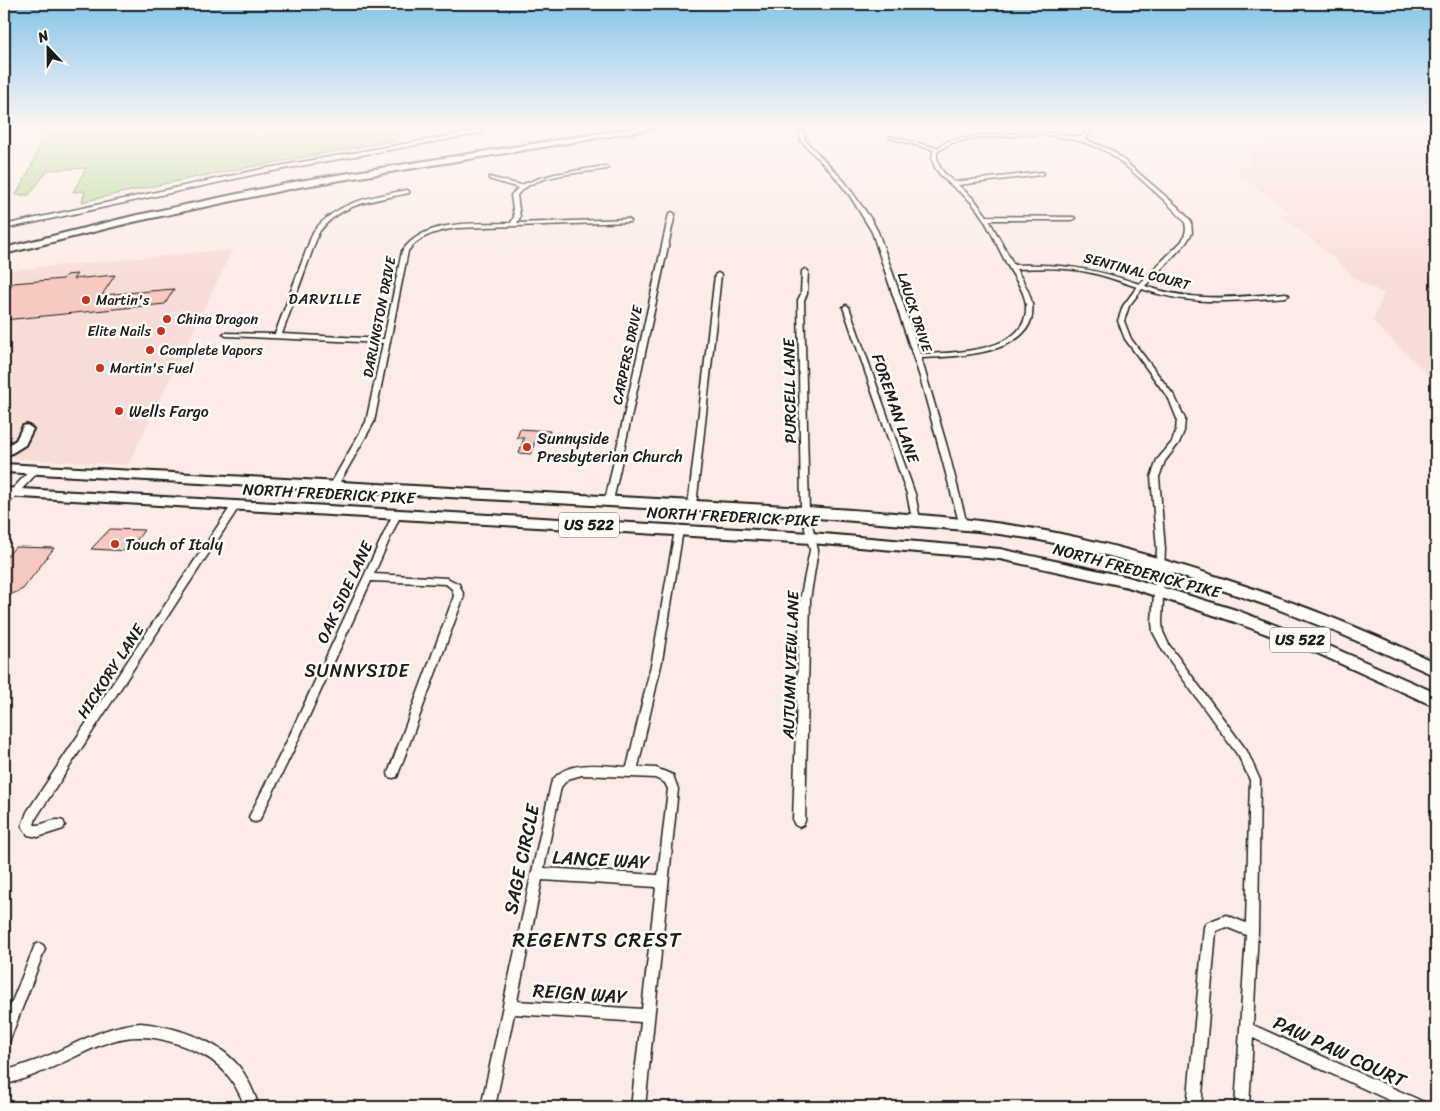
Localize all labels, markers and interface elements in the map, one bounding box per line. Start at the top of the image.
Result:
north arrow [22,22,72,72]
text: N [33,23,53,50]
street label: SENTINAL COURT [1081,245,1194,298]
street label: DARLINGTON DRIVE [355,253,404,380]
street label: LAUCK DRIVE [890,269,940,357]
district label: DARVILLE [289,286,362,312]
place label: Martin's [96,288,150,313]
marker: Martin's [80,294,92,306]
street label: CARPERS DRIVE [605,302,650,407]
place label: China Dragon [177,307,258,332]
marker: China Dragon [161,313,173,325]
place label: Elite Nails [87,319,152,344]
marker: Elite Nails [155,325,167,337]
street label: PURCELL LANE [774,337,805,444]
place label: Complete Vapors [160,338,263,363]
marker: Complete Vapors [144,344,156,356]
street label: FOREMAN LANE [863,349,928,468]
place label: Martin's Fuel [110,356,194,381]
marker: Martin's Fuel [94,362,106,374]
place label: Wells Fargo [129,397,209,426]
marker: Wells Fargo [113,405,125,417]
place label: Sunnyside Presbyterian Church [537,424,683,471]
marker: Sunnyside Presbyterian Church [521,441,533,453]
street label: NORTH FREDERICK PIKE [242,475,417,513]
street label: NORTH FREDERICK PIKE [646,498,821,536]
road number: US 522 [559,512,619,538]
place label: Touch of Italy [125,530,224,559]
street label: NORTH FREDERICK PIKE [1050,534,1225,607]
street label: OAK SIDE LANE [308,535,381,648]
marker: Touch of Italy [109,538,121,550]
street label: AUTUMN VIEW LANE [773,589,808,741]
street label: HICKORY LANE [69,617,153,725]
road number: US 522 [1270,628,1330,652]
district label: SUNNYSIDE [304,655,410,687]
street label: SAGE CIRCLE [494,800,550,917]
street label: LANCE WAY [551,840,652,879]
district label: REGENTS CREST [512,921,682,959]
street label: REIGN WAY [532,974,629,1013]
street label: PAW PAW COURT [1268,1006,1413,1097]

